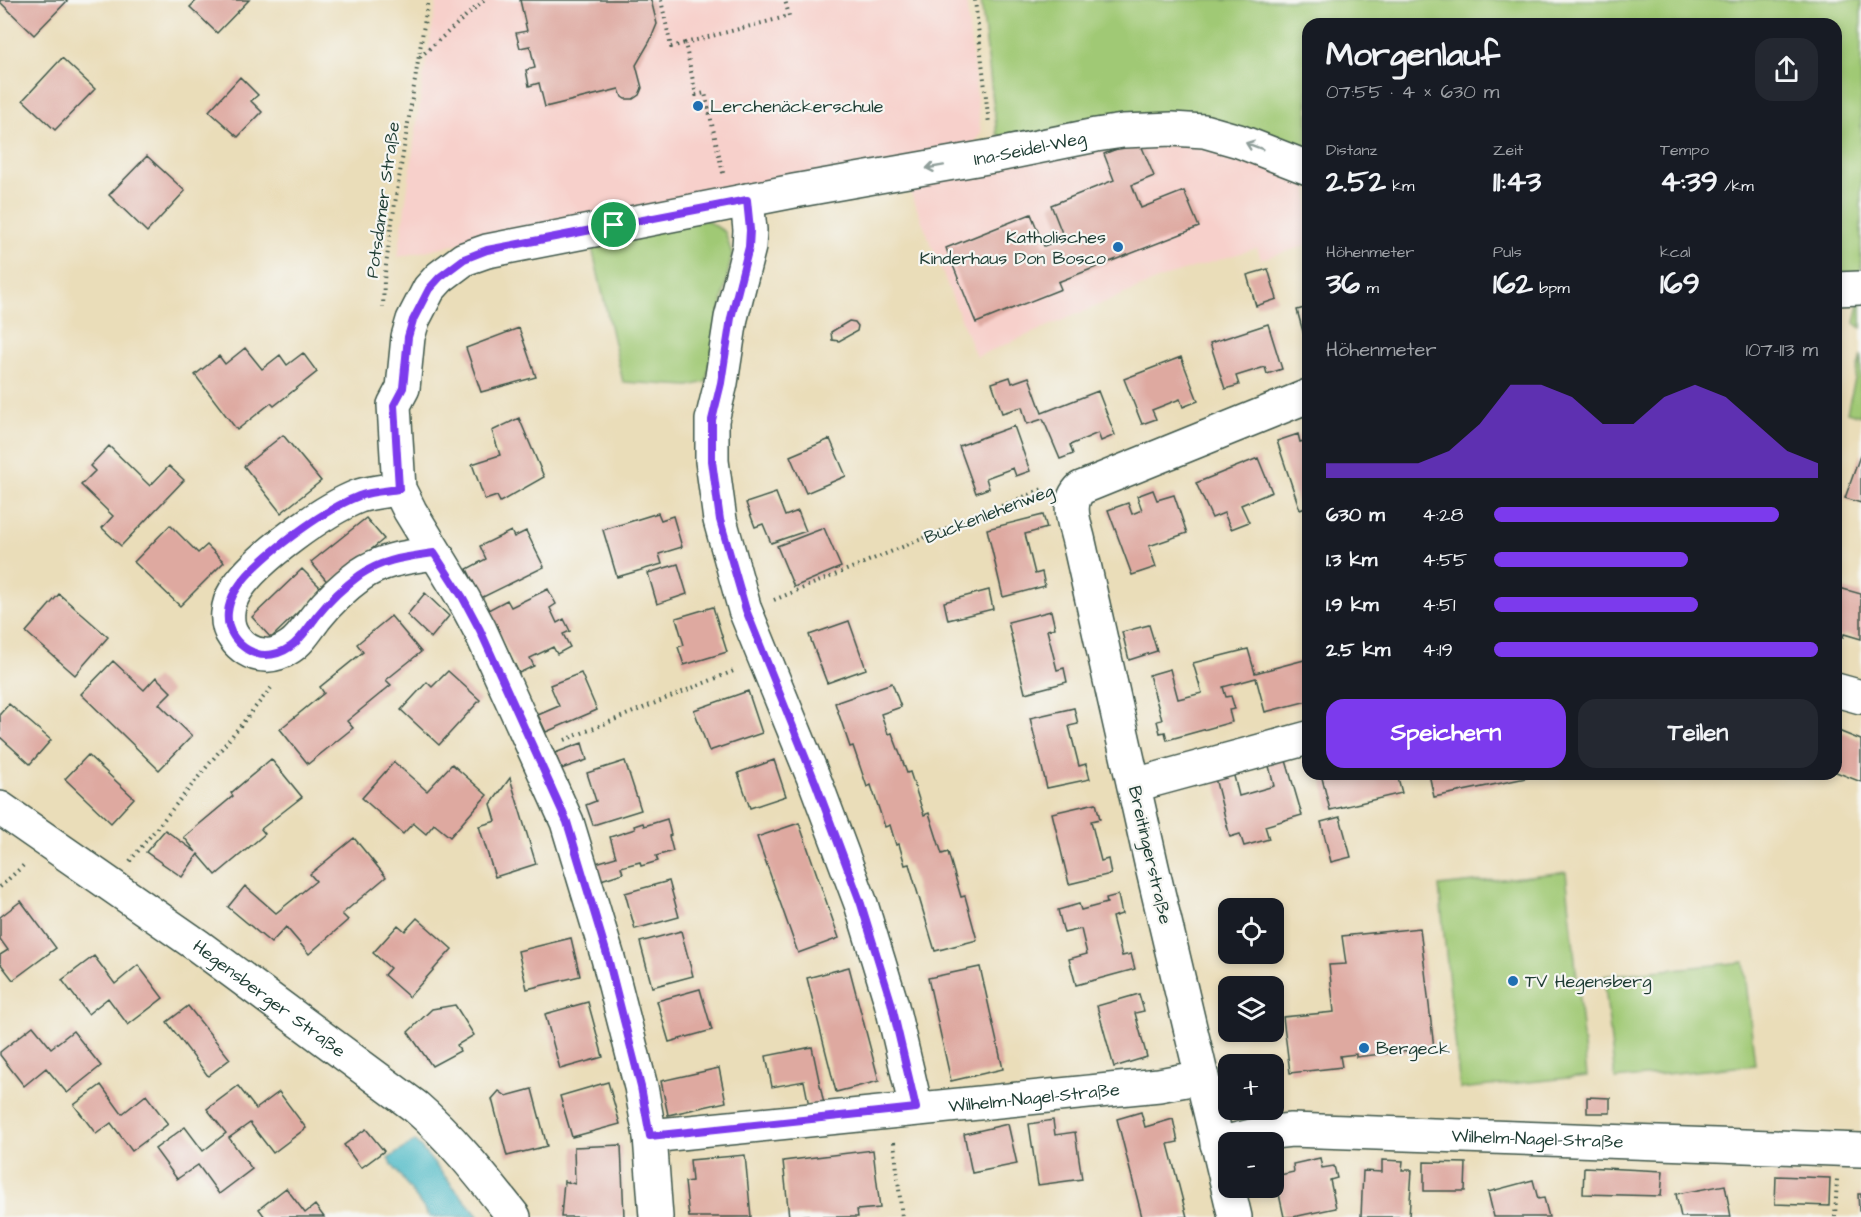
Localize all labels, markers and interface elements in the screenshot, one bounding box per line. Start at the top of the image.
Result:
text: Morgenlauf [1326,32,1500,78]
button: share [1755,38,1818,101]
text: 07:55 · 4 × 630 m [1326,78,1499,106]
place label: Lerchenäckerschule [710,94,884,119]
marker: Lerchenäckerschule [691,99,705,113]
street label: Potsdamer Straße [360,120,406,280]
street label: Ina-Seidel-Weg [972,125,1088,172]
text: Distanz [1326,139,1377,161]
text: Zeit [1493,139,1523,161]
text: Tempo [1660,139,1709,161]
one-way arrow [1245,140,1263,151]
text: 2.52 [1326,161,1386,203]
text: 11:43 [1493,161,1541,203]
text: 4:39 [1660,161,1718,203]
one-way arrow [926,162,945,173]
text: km [1386,175,1414,197]
text: /km [1718,175,1754,197]
pin [588,199,639,250]
icon: arrive [597,208,630,241]
place label: Katholisches Kinderhaus Don Bosco [920,225,1106,271]
marker: Katholisches Kinderhaus Don Bosco [1111,240,1125,254]
text: Höhenmeter [1326,241,1414,263]
text: Puls [1493,241,1522,263]
text: kcal [1660,241,1691,263]
text: 36 [1326,263,1360,305]
text: 162 [1493,263,1533,305]
text: 169 [1660,263,1700,305]
text: m [1360,277,1379,299]
text: bpm [1533,277,1570,299]
text: Höhenmeter [1326,336,1436,364]
text: 107–113 m [1745,336,1818,364]
street label: Buckenlehenweg [921,478,1058,551]
text: 630 m [1326,501,1385,529]
text: 4:28 [1422,501,1463,529]
text: 1.3 km [1326,546,1377,574]
text: 4:55 [1422,546,1467,574]
text: 1.9 km [1326,591,1379,619]
text: 4:51 [1422,591,1456,619]
text: 2.5 km [1326,636,1390,664]
text: 4:19 [1422,636,1453,664]
button: Speichern [1326,699,1566,768]
button: Teilen [1578,699,1818,768]
street label: Breitingerstraße [1121,783,1178,927]
map controls [1218,898,1284,1198]
button: locate [1218,898,1284,964]
street label: Hegensberger Straße [188,934,351,1064]
place label: TV Hegensberg [1525,969,1651,995]
marker: TV Hegensberg [1506,974,1520,988]
button: layers [1218,976,1284,1042]
place label: Bergeck [1376,1036,1450,1062]
marker: Bergeck [1357,1041,1371,1055]
button: + [1218,1054,1284,1120]
street label: Wilhelm-Nagel-Straße [947,1076,1121,1119]
street label: Wilhelm-Nagel-Straße [1451,1123,1624,1154]
button: − [1218,1132,1284,1198]

